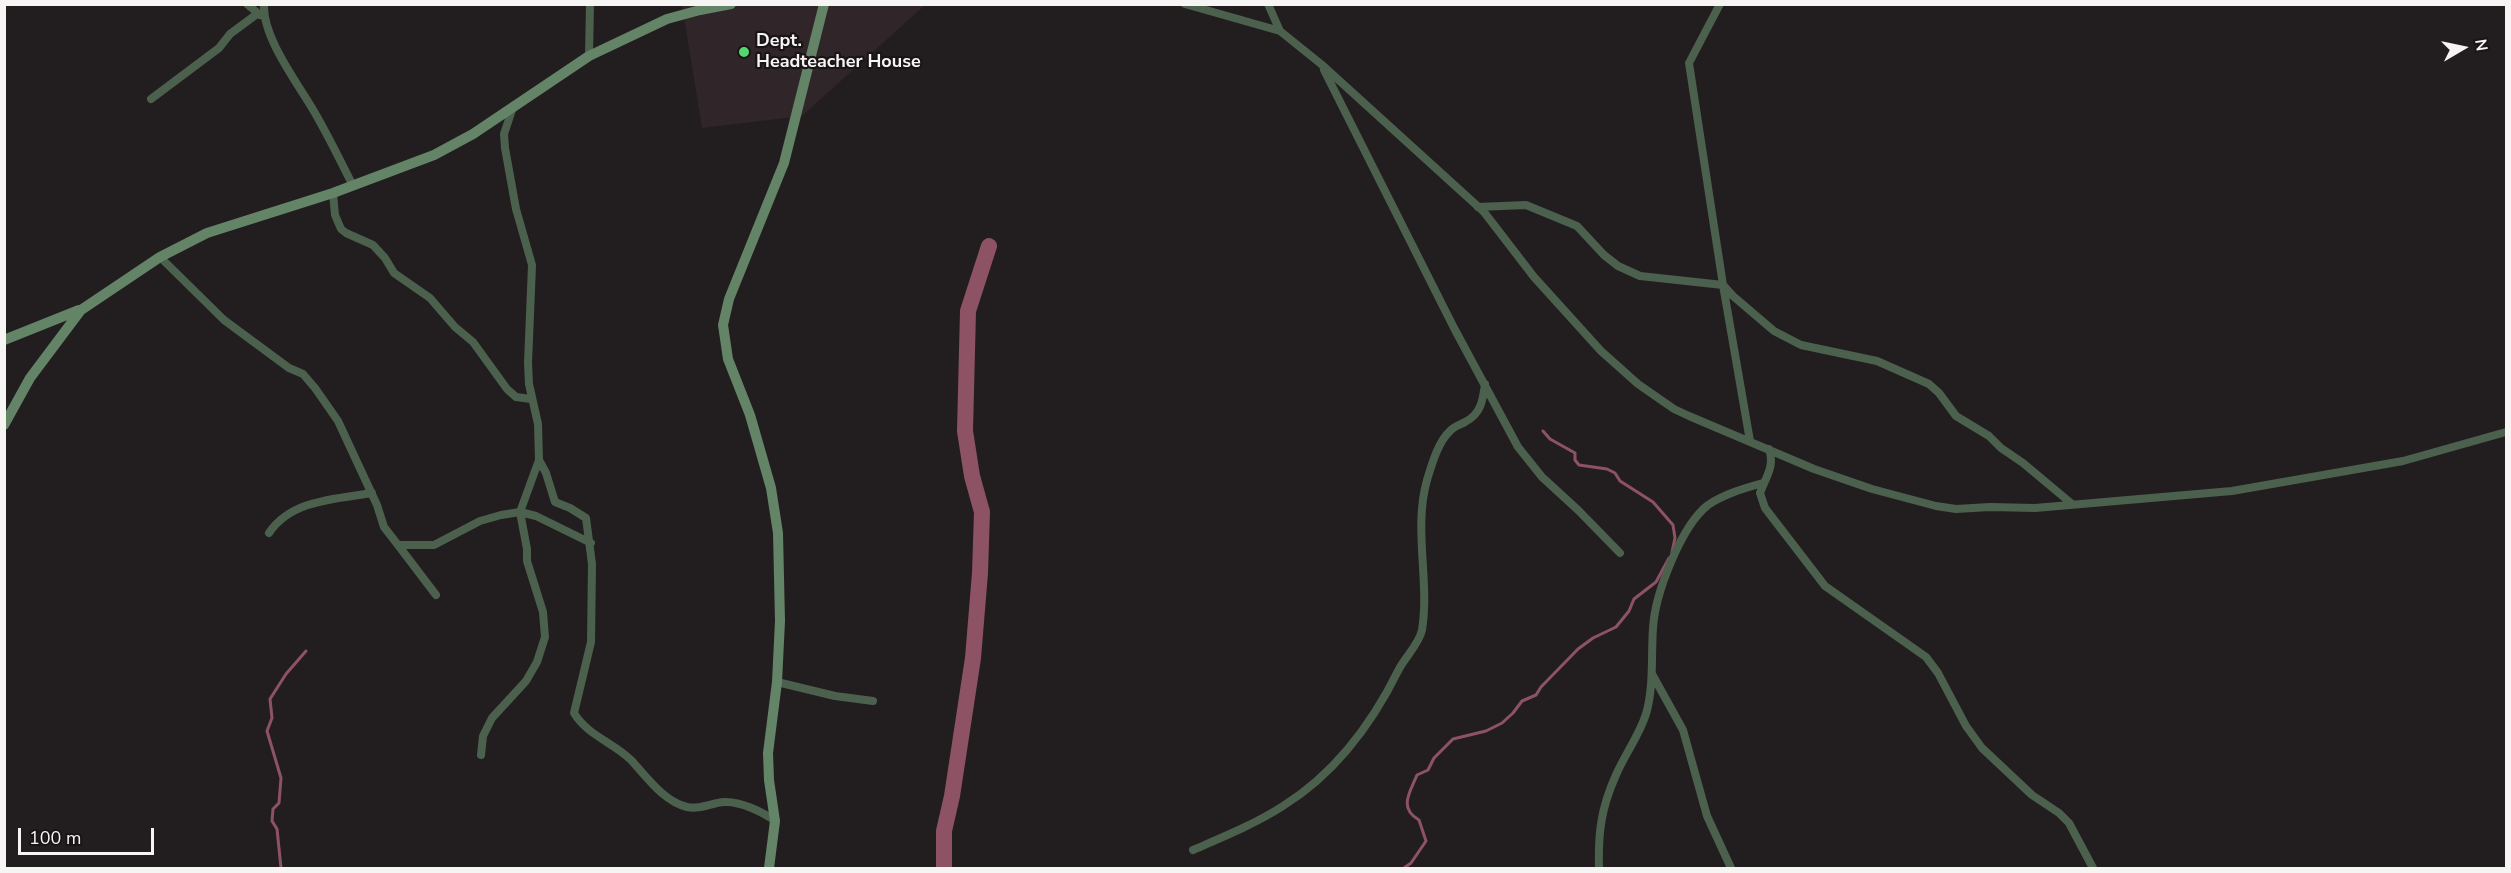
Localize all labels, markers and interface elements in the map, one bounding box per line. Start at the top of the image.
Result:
north arrow [2433,18,2493,78]
place label: Dept. Headteacher House [756,31,921,74]
text: N [2469,38,2493,53]
marker: Dept. Headteacher House [737,45,751,59]
scale bar [21,816,158,854]
text: 100 m [29,826,81,850]

